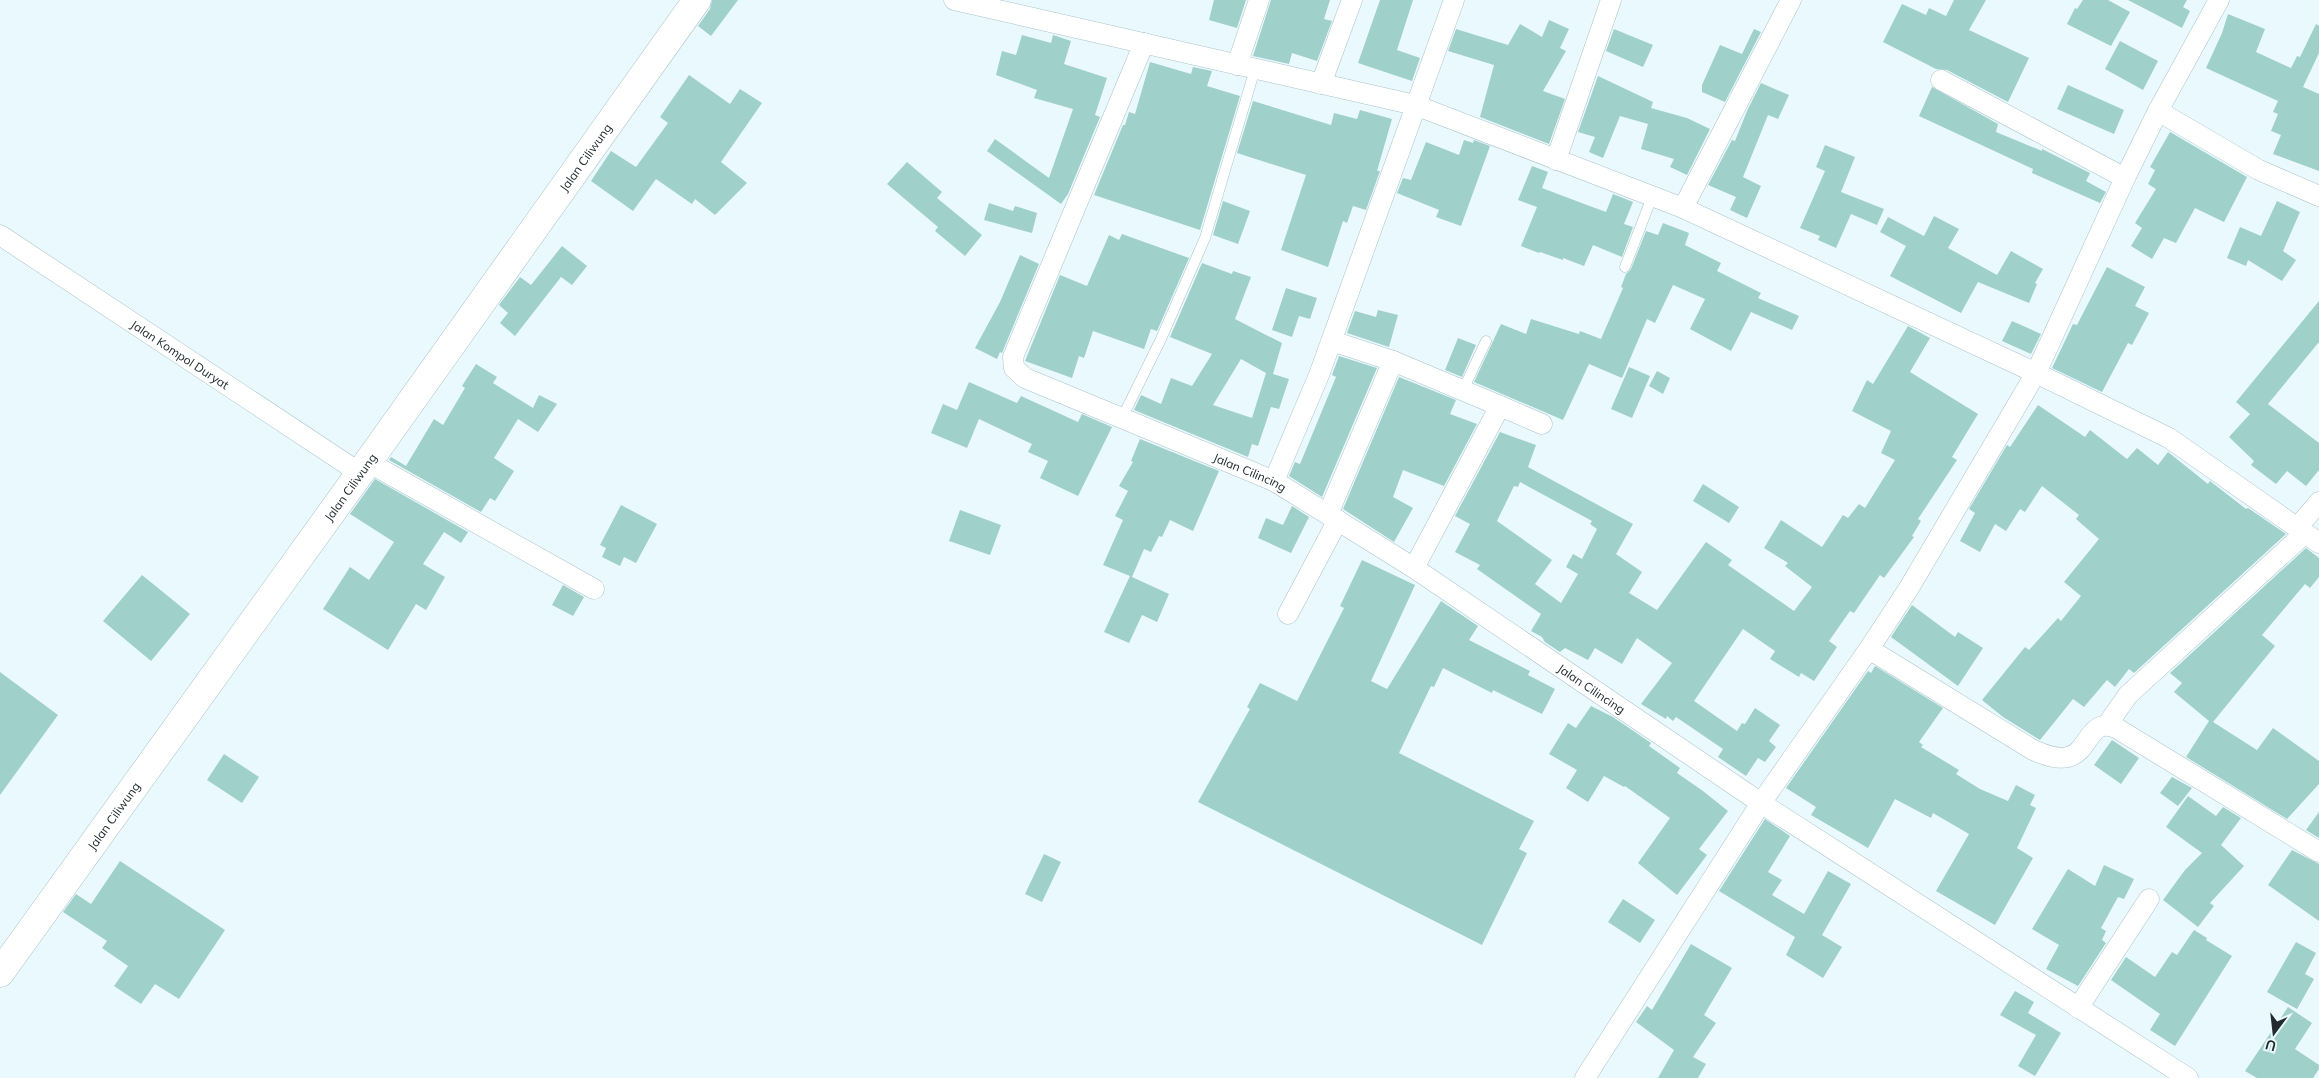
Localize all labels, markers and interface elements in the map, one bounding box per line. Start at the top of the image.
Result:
street label: Jalan Ciliwung [556,120,614,194]
street label: Jalan Kompol Duryat [128,316,232,392]
street label: Jalan Cilincing [1211,449,1289,495]
street label: Jalan Ciliwung [321,450,379,524]
street label: Jalan Cilincing [1555,660,1628,716]
street label: Jalan Ciliwung [84,779,143,852]
north arrow [2249,1008,2299,1058]
text: U [2263,1036,2278,1056]

